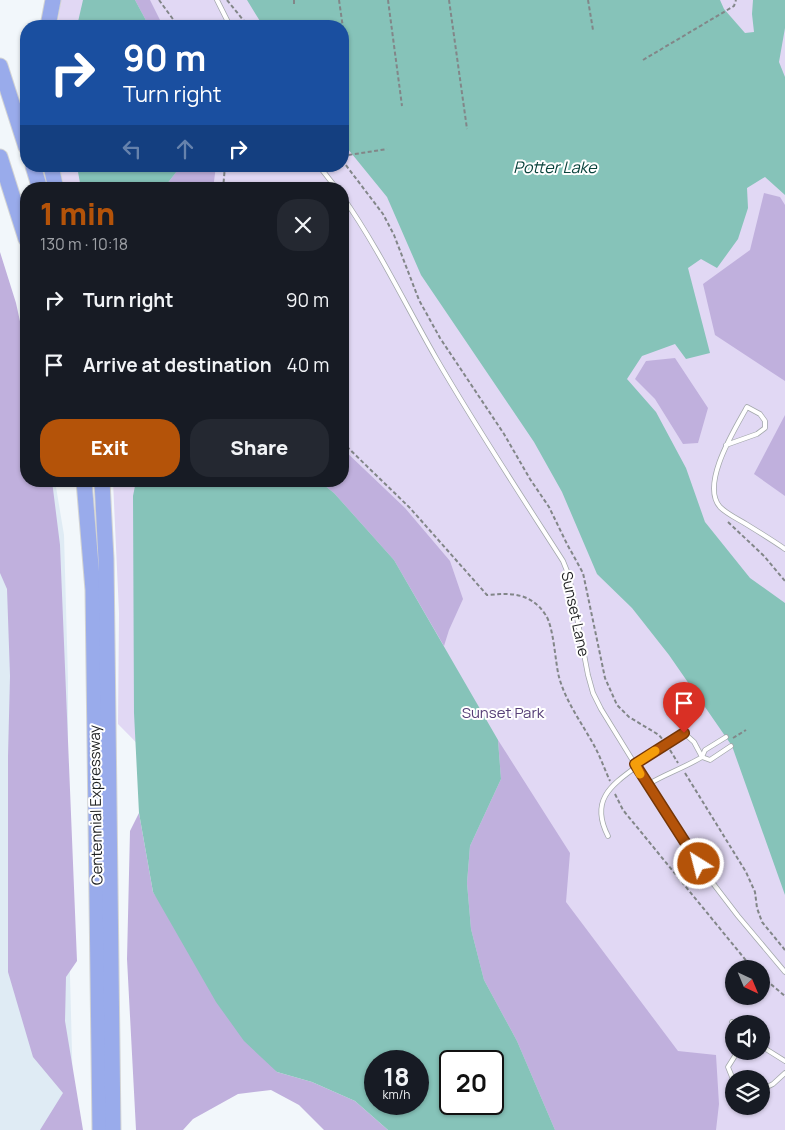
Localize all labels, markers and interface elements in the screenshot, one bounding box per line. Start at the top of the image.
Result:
text: 90 m [123,34,206,82]
icon: right [40,40,105,105]
text: Turn right [123,79,221,109]
icon: left [118,135,146,163]
icon: ahead [171,135,199,163]
icon: right [224,135,252,163]
water label: Potter Lake [513,156,598,178]
text: 1 min [40,193,115,234]
button: close [277,199,329,251]
text: 130 m · 10:18 [40,233,128,255]
icon: right [40,286,68,314]
text: Turn right [83,287,173,313]
text: 90 m [286,287,329,313]
icon: arrive [40,351,68,379]
text: Arrive at destination [83,352,272,378]
text: 40 m [287,352,329,378]
button: Exit [40,419,180,477]
button: Share [190,419,329,477]
street label: Sunset Lane [556,569,595,659]
pin [663,682,705,733]
icon: arrive [670,689,698,717]
park label: Sunset Park [462,702,545,723]
street label: Centennial Expressway [84,725,107,885]
position arrow [672,837,724,889]
north arrow [725,960,770,1005]
map controls [725,960,770,1115]
button: sound [725,1015,770,1060]
speed limit sign: 20 [439,1050,504,1115]
text: 18 [383,1059,410,1094]
button: layers [725,1070,770,1115]
text: km/h [383,1086,410,1103]

